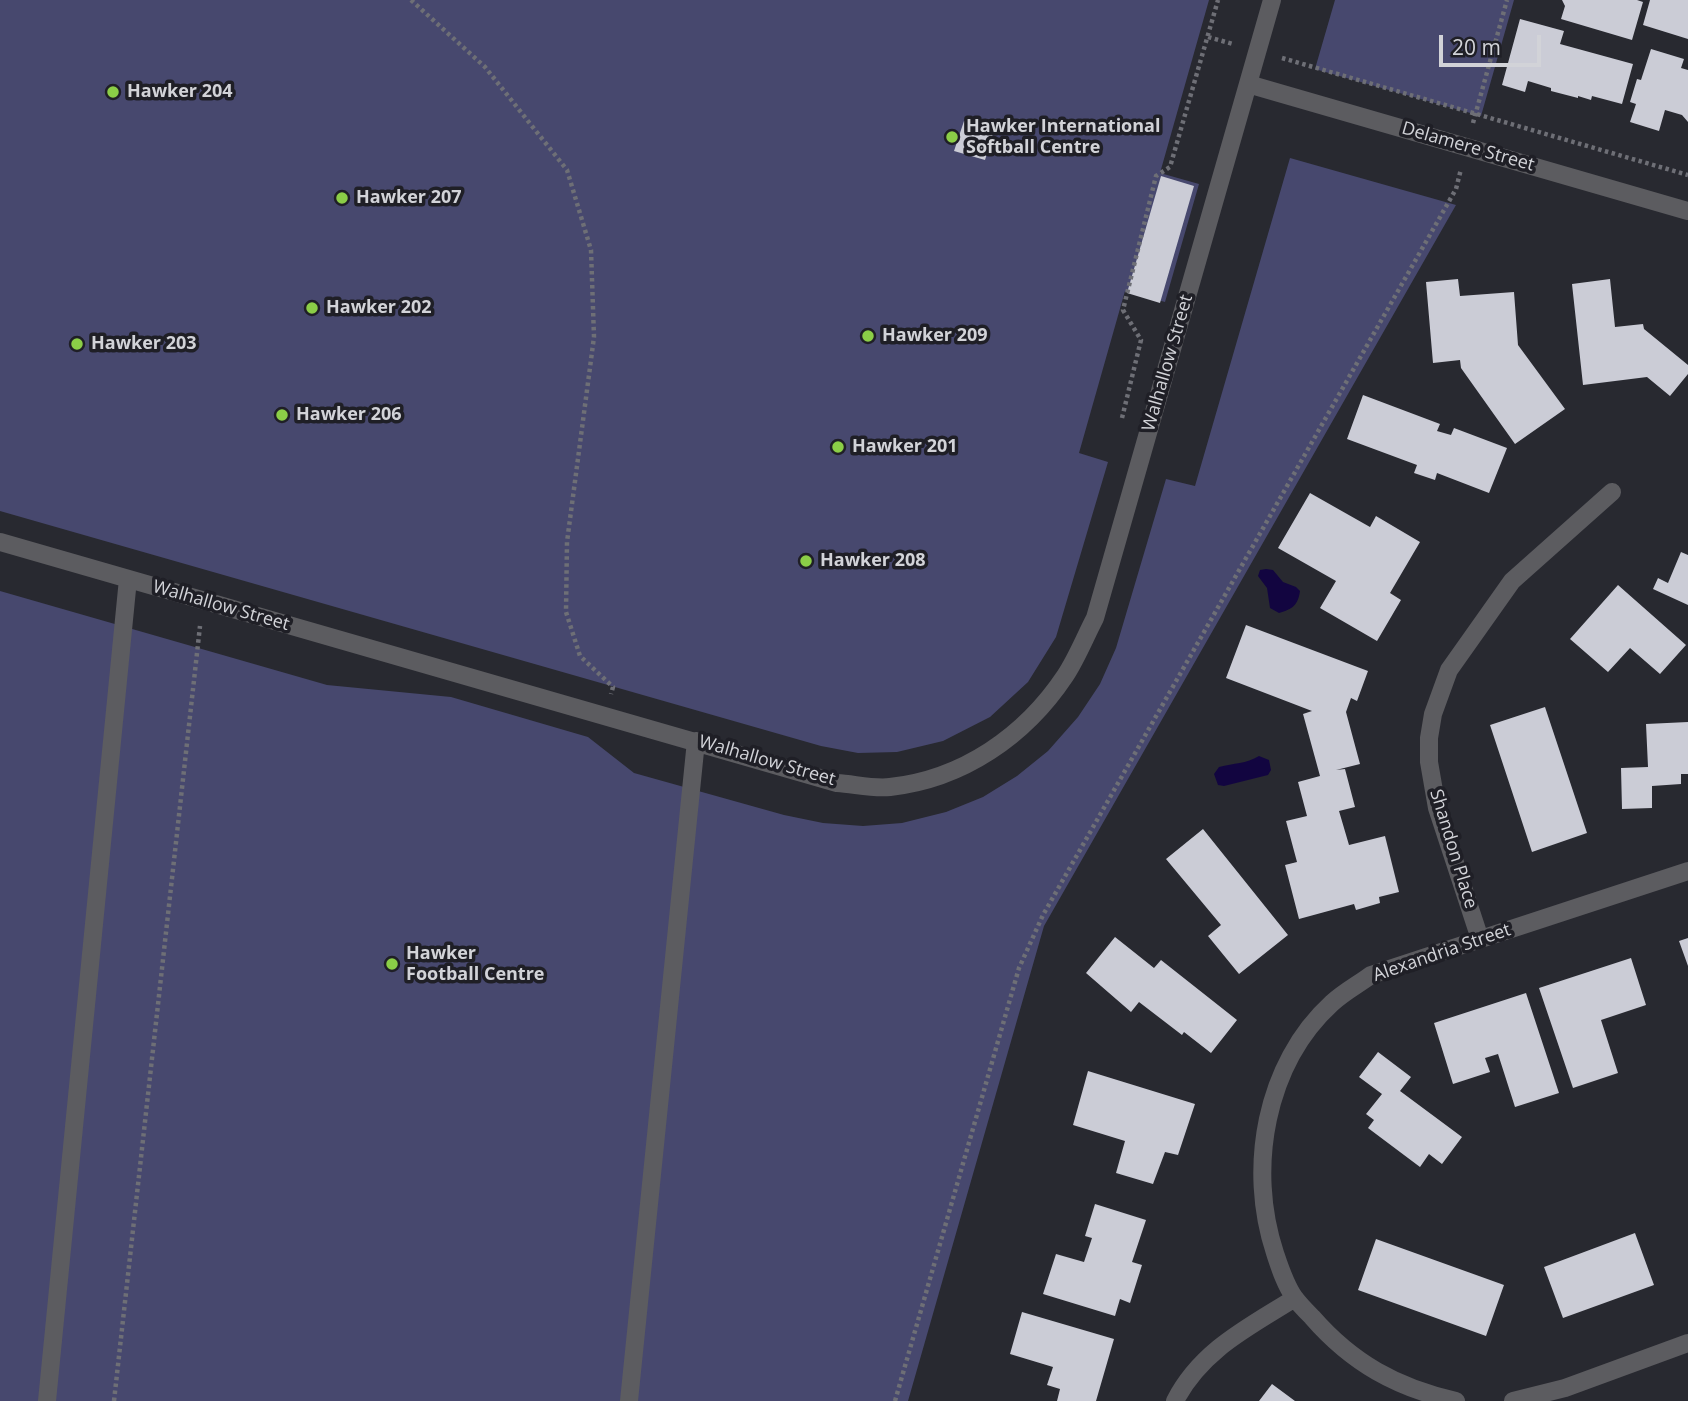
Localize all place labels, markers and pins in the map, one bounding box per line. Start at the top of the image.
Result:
place label: Hawker 204 [127,81,233,103]
marker: Hawker 204 [105,84,121,100]
place label: Hawker International Softball Centre [966,116,1160,158]
marker: Hawker International Softball Centre [944,129,960,145]
place label: Hawker 207 [356,187,462,209]
marker: Hawker 207 [334,190,350,206]
place label: Hawker 202 [326,297,432,319]
marker: Hawker 202 [304,300,320,316]
place label: Hawker 209 [882,325,988,347]
marker: Hawker 209 [860,328,876,344]
place label: Hawker 203 [91,333,197,355]
marker: Hawker 203 [69,336,85,352]
place label: Hawker 206 [296,404,402,426]
marker: Hawker 206 [274,407,290,423]
place label: Hawker 201 [852,436,958,458]
marker: Hawker 201 [830,439,846,455]
place label: Hawker 208 [820,550,926,572]
marker: Hawker 208 [798,553,814,569]
place label: Hawker Football Centre [406,943,544,986]
marker: Hawker Football Centre [384,956,400,972]

